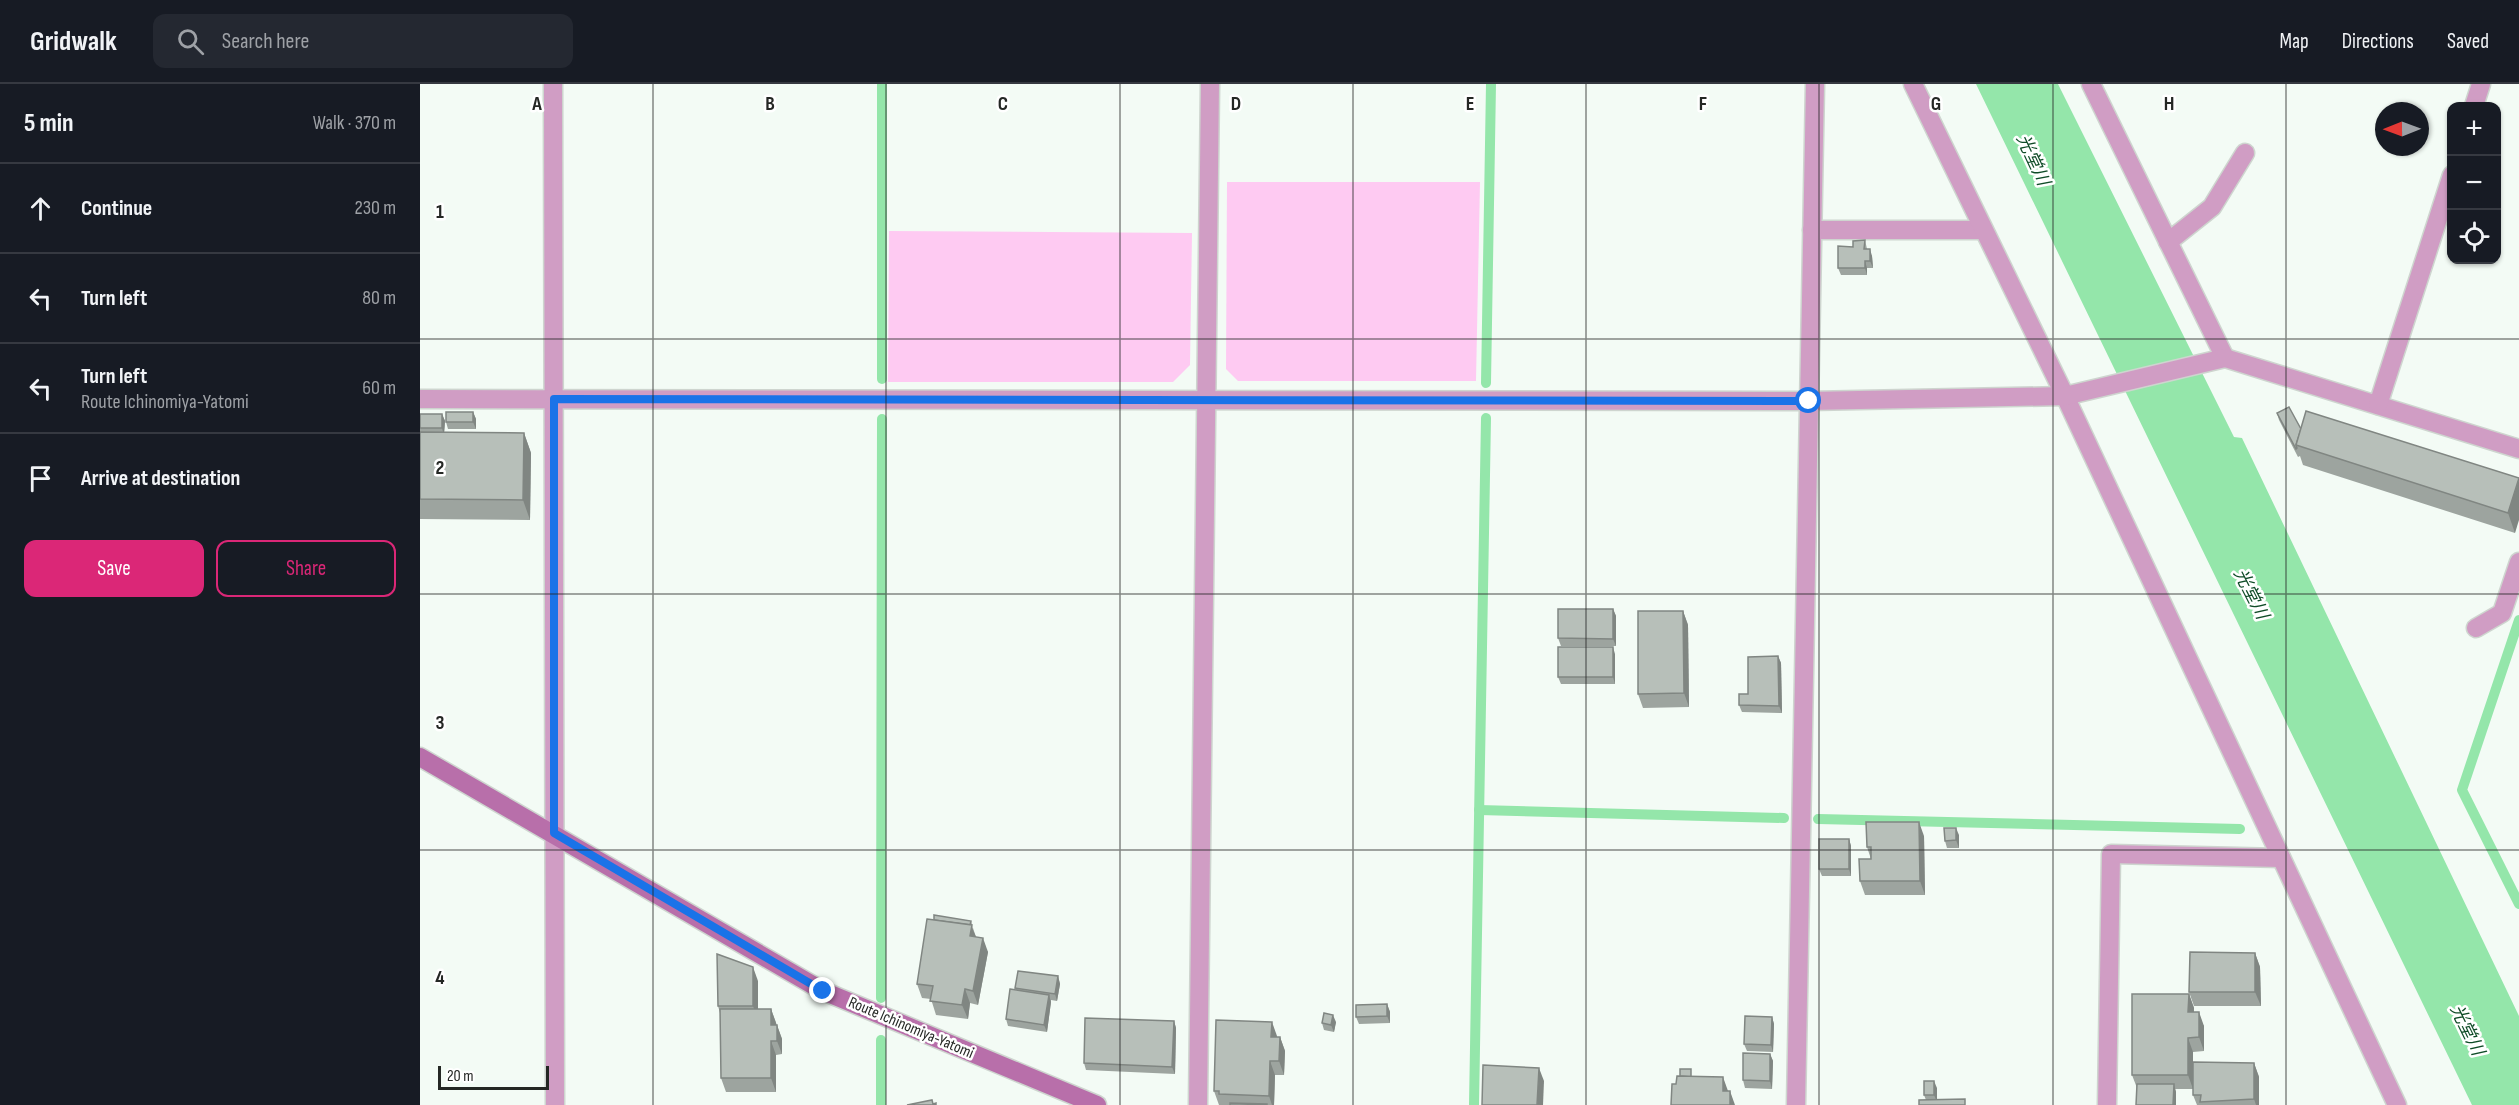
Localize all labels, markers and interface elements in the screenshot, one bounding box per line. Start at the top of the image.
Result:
search box [153,14,573,68]
text: Gridwalk [30,25,117,58]
icon: search [174,25,207,58]
text: Search here [222,28,309,55]
text: Map [2279,29,2309,54]
text: Directions [2342,29,2414,54]
text: Saved [2447,29,2489,54]
text: A [531,92,542,116]
text: B [765,92,775,116]
text: C [998,92,1008,116]
text: D [1231,92,1241,116]
text: E [1466,92,1474,116]
text: F [1699,92,1707,116]
text: G [1931,92,1941,116]
text: H [2164,92,2174,116]
north arrow [2375,102,2429,156]
map controls [2447,102,2501,264]
button: + [2447,102,2501,156]
text: 5 min [24,108,74,139]
text: Walk · 370 m [313,111,396,135]
water label: 光堂川 [2012,131,2055,191]
button: − [2447,156,2501,210]
icon: ahead [24,192,57,225]
text: Continue [81,195,152,222]
text: 230 m [354,196,396,220]
text: 1 [436,200,444,224]
button: locate [2447,210,2501,264]
icon: left [24,282,57,315]
text: Turn left [81,285,147,312]
text: 80 m [362,286,396,310]
text: Turn left [81,363,147,390]
icon: left [24,372,57,405]
text: 60 m [362,376,396,400]
route start [1795,387,1821,413]
text: Route Ichinomiya-Yatomi [81,390,249,414]
text: 2 [436,456,444,480]
icon: arrive [24,462,57,495]
text: Arrive at destination [81,465,240,492]
button: Save [24,540,204,597]
button: Share [216,540,396,597]
water label: 光堂川 [2229,565,2274,625]
text: 3 [436,711,445,735]
text: 4 [435,966,445,990]
route end [809,977,835,1003]
street label: Route Ichinomiya-Yatomi [845,993,977,1063]
water label: 光堂川 [2446,1001,2489,1061]
scale bar [438,1063,549,1090]
text: 20 m [447,1067,474,1086]

